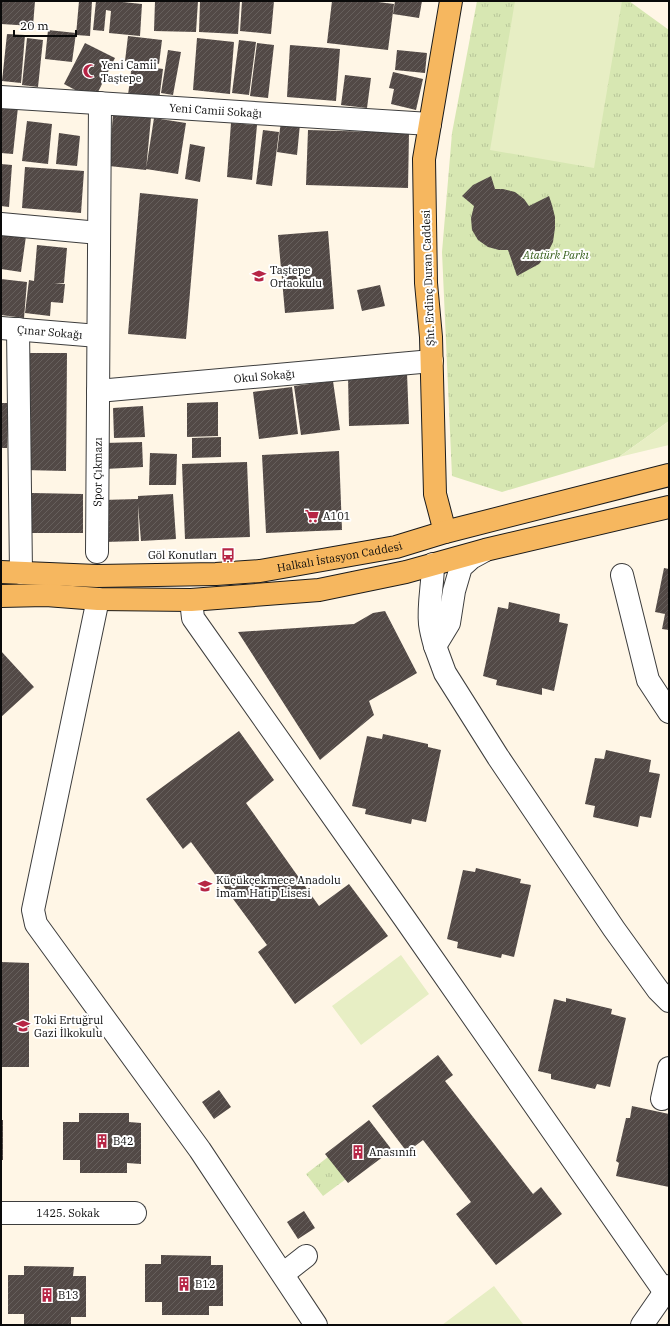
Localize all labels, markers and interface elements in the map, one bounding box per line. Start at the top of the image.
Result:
scale bar [14,12,76,38]
text: 20 m [20,18,49,33]
place label: Yeni Camii Taştepe [101,58,157,85]
mosque icon: Yeni Camii Taştepe [82,63,98,79]
street label: Yeni Camii Sokağı [169,101,263,120]
street label: Şht. Erdinç Duran Caddesi [419,209,437,346]
park label: Atatürk Parkı [522,248,590,262]
place label: Taştepe Ortaokulu [270,263,322,290]
school or university icon: Taştepe Ortaokulu [251,268,267,284]
street label: Çınar Sokağı [17,322,84,342]
street label: Okul Sokağı [233,366,296,386]
street label: Spor Çıkmazı [90,437,105,507]
supermarket icon: A101 [304,508,320,524]
place label: A101 [323,509,350,523]
street label: Halkalı İstasyon Caddesi [276,538,404,575]
bus stop icon: Göl Konutları [220,547,236,563]
place label: Göl Konutları [148,548,218,562]
place label: Küçükçekmece Anadolu İmam Hatip Lisesi [216,873,341,900]
school or university icon: Küçükçekmece Anadolu İmam Hatip Lisesi [197,878,213,894]
place label: Toki Ertuğrul Gazi İlkokulu [34,1013,103,1040]
school or university icon: Toki Ertuğrul Gazi İlkokulu [15,1018,31,1034]
building icon: B42 [94,1133,110,1149]
place label: B42 [113,1134,134,1148]
building icon: Anasınıfı [350,1144,366,1160]
place label: Anasınıfı [369,1145,417,1159]
street label: 1425. Sokak [36,1206,100,1220]
building icon: B12 [176,1276,192,1292]
place label: B12 [195,1277,216,1291]
building icon: B13 [39,1287,55,1303]
place label: B13 [58,1288,79,1302]

